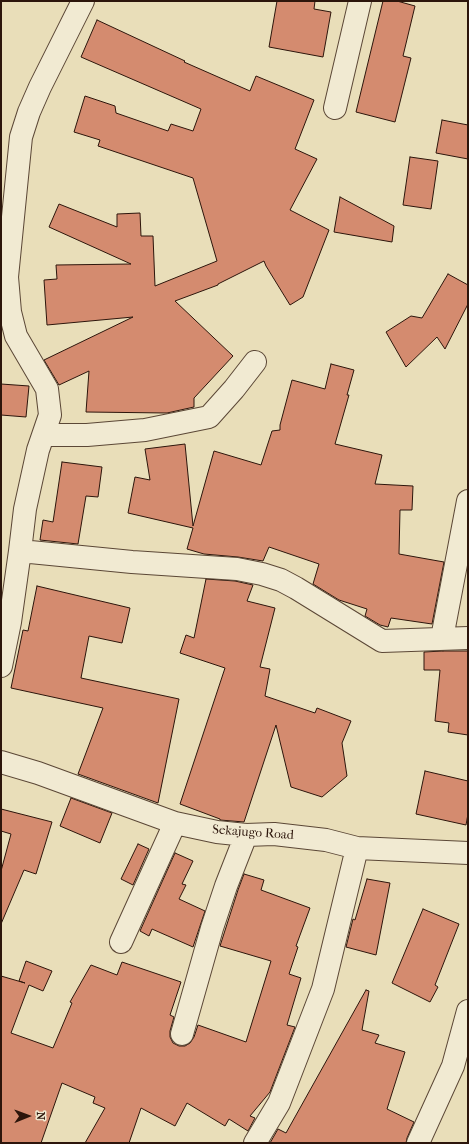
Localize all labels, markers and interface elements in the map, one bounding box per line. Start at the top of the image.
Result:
street label: Sekajugo Road [212,822,294,844]
north arrow [8,1096,48,1136]
text: N [34,1111,47,1120]

